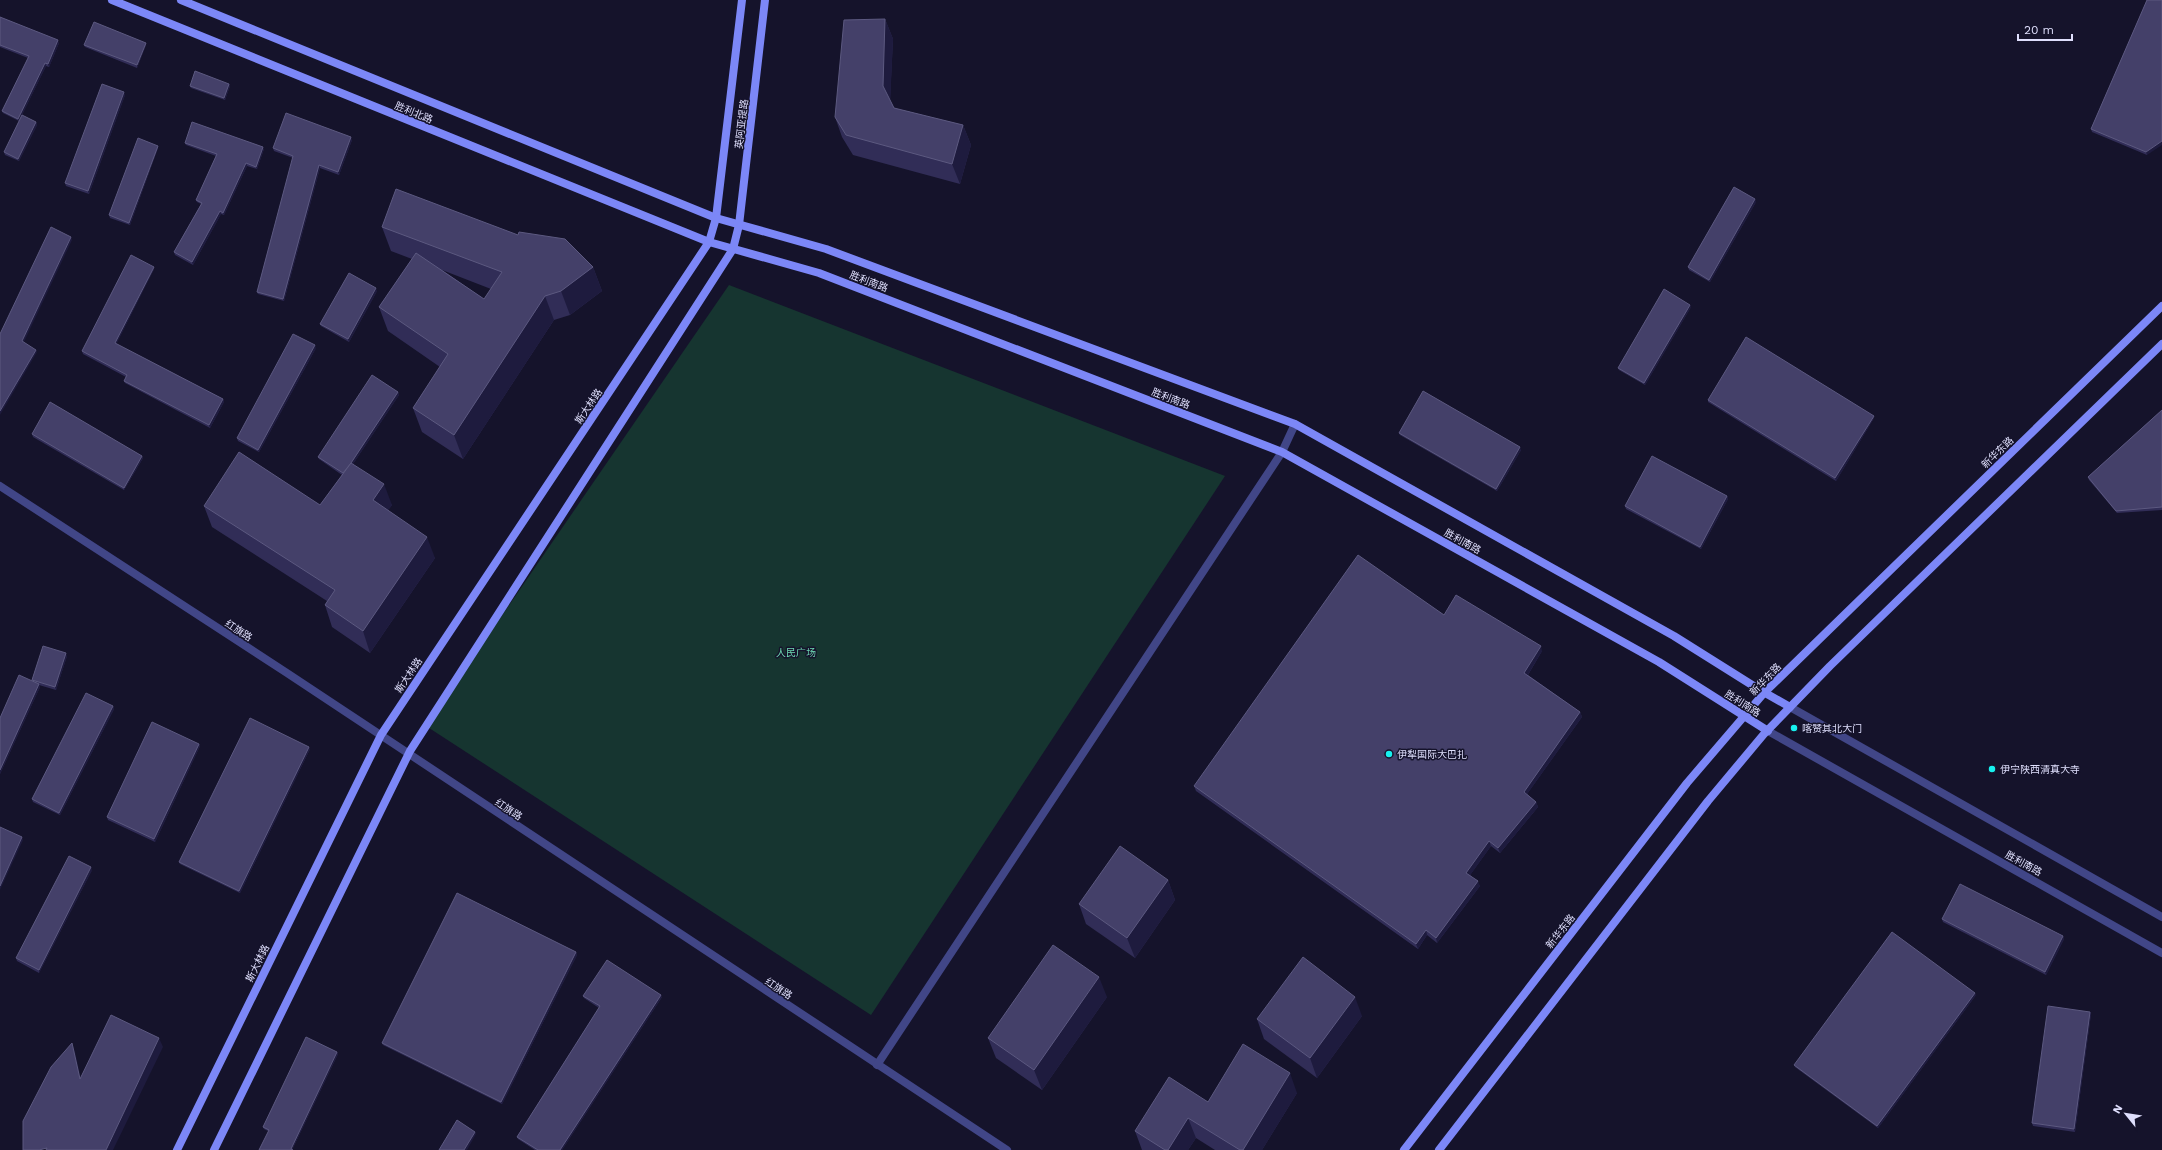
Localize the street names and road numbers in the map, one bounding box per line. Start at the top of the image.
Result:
street label: 英阿亚提路 [733,99,750,150]
street label: 胜利北路 [393,100,434,125]
street label: 胜利南路 [848,269,889,294]
street label: 胜利南路 [1150,386,1191,411]
street label: 斯大林路 [573,387,604,426]
street label: 新华东路 [1979,435,2016,470]
street label: 胜利南路 [1443,527,1483,556]
street label: 红旗路 [223,618,254,643]
street label: 斯大林路 [393,656,424,695]
street label: 新华东路 [1748,661,1783,698]
street label: 胜利南路 [1723,688,1763,719]
street label: 红旗路 [493,796,524,822]
street label: 胜利南路 [2004,849,2044,878]
street label: 新华东路 [1544,912,1577,950]
street label: 斯大林路 [244,943,271,984]
street label: 红旗路 [763,975,794,1001]

